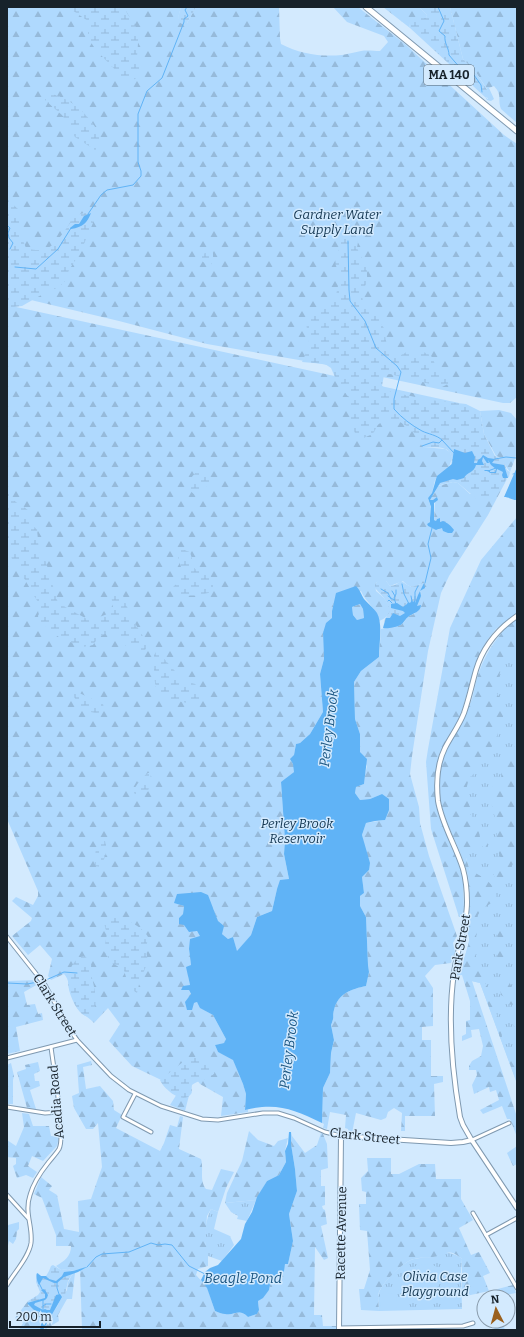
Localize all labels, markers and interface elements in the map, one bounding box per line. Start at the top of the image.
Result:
road number: MA 140 [424,65,474,85]
park label: Gardner Water Supply Land [293,207,382,237]
water label: Perley Brook [316,688,342,768]
park label: Perley Brook Reservoir [261,816,334,846]
street label: Park Street [447,913,473,981]
street label: Clark Street [30,971,80,1039]
water label: Perley Brook [276,1010,302,1090]
street label: Acadia Road [45,1064,67,1140]
street label: Clark Street [329,1125,401,1147]
street label: Racette Avenue [333,1186,349,1280]
park label: Olivia Case Playground [401,1269,469,1299]
water label: Beagle Pond [204,1270,282,1287]
north arrow [476,1289,516,1329]
text: N [490,1293,500,1306]
scale bar [10,1303,100,1329]
text: 200 m [16,1310,52,1324]

